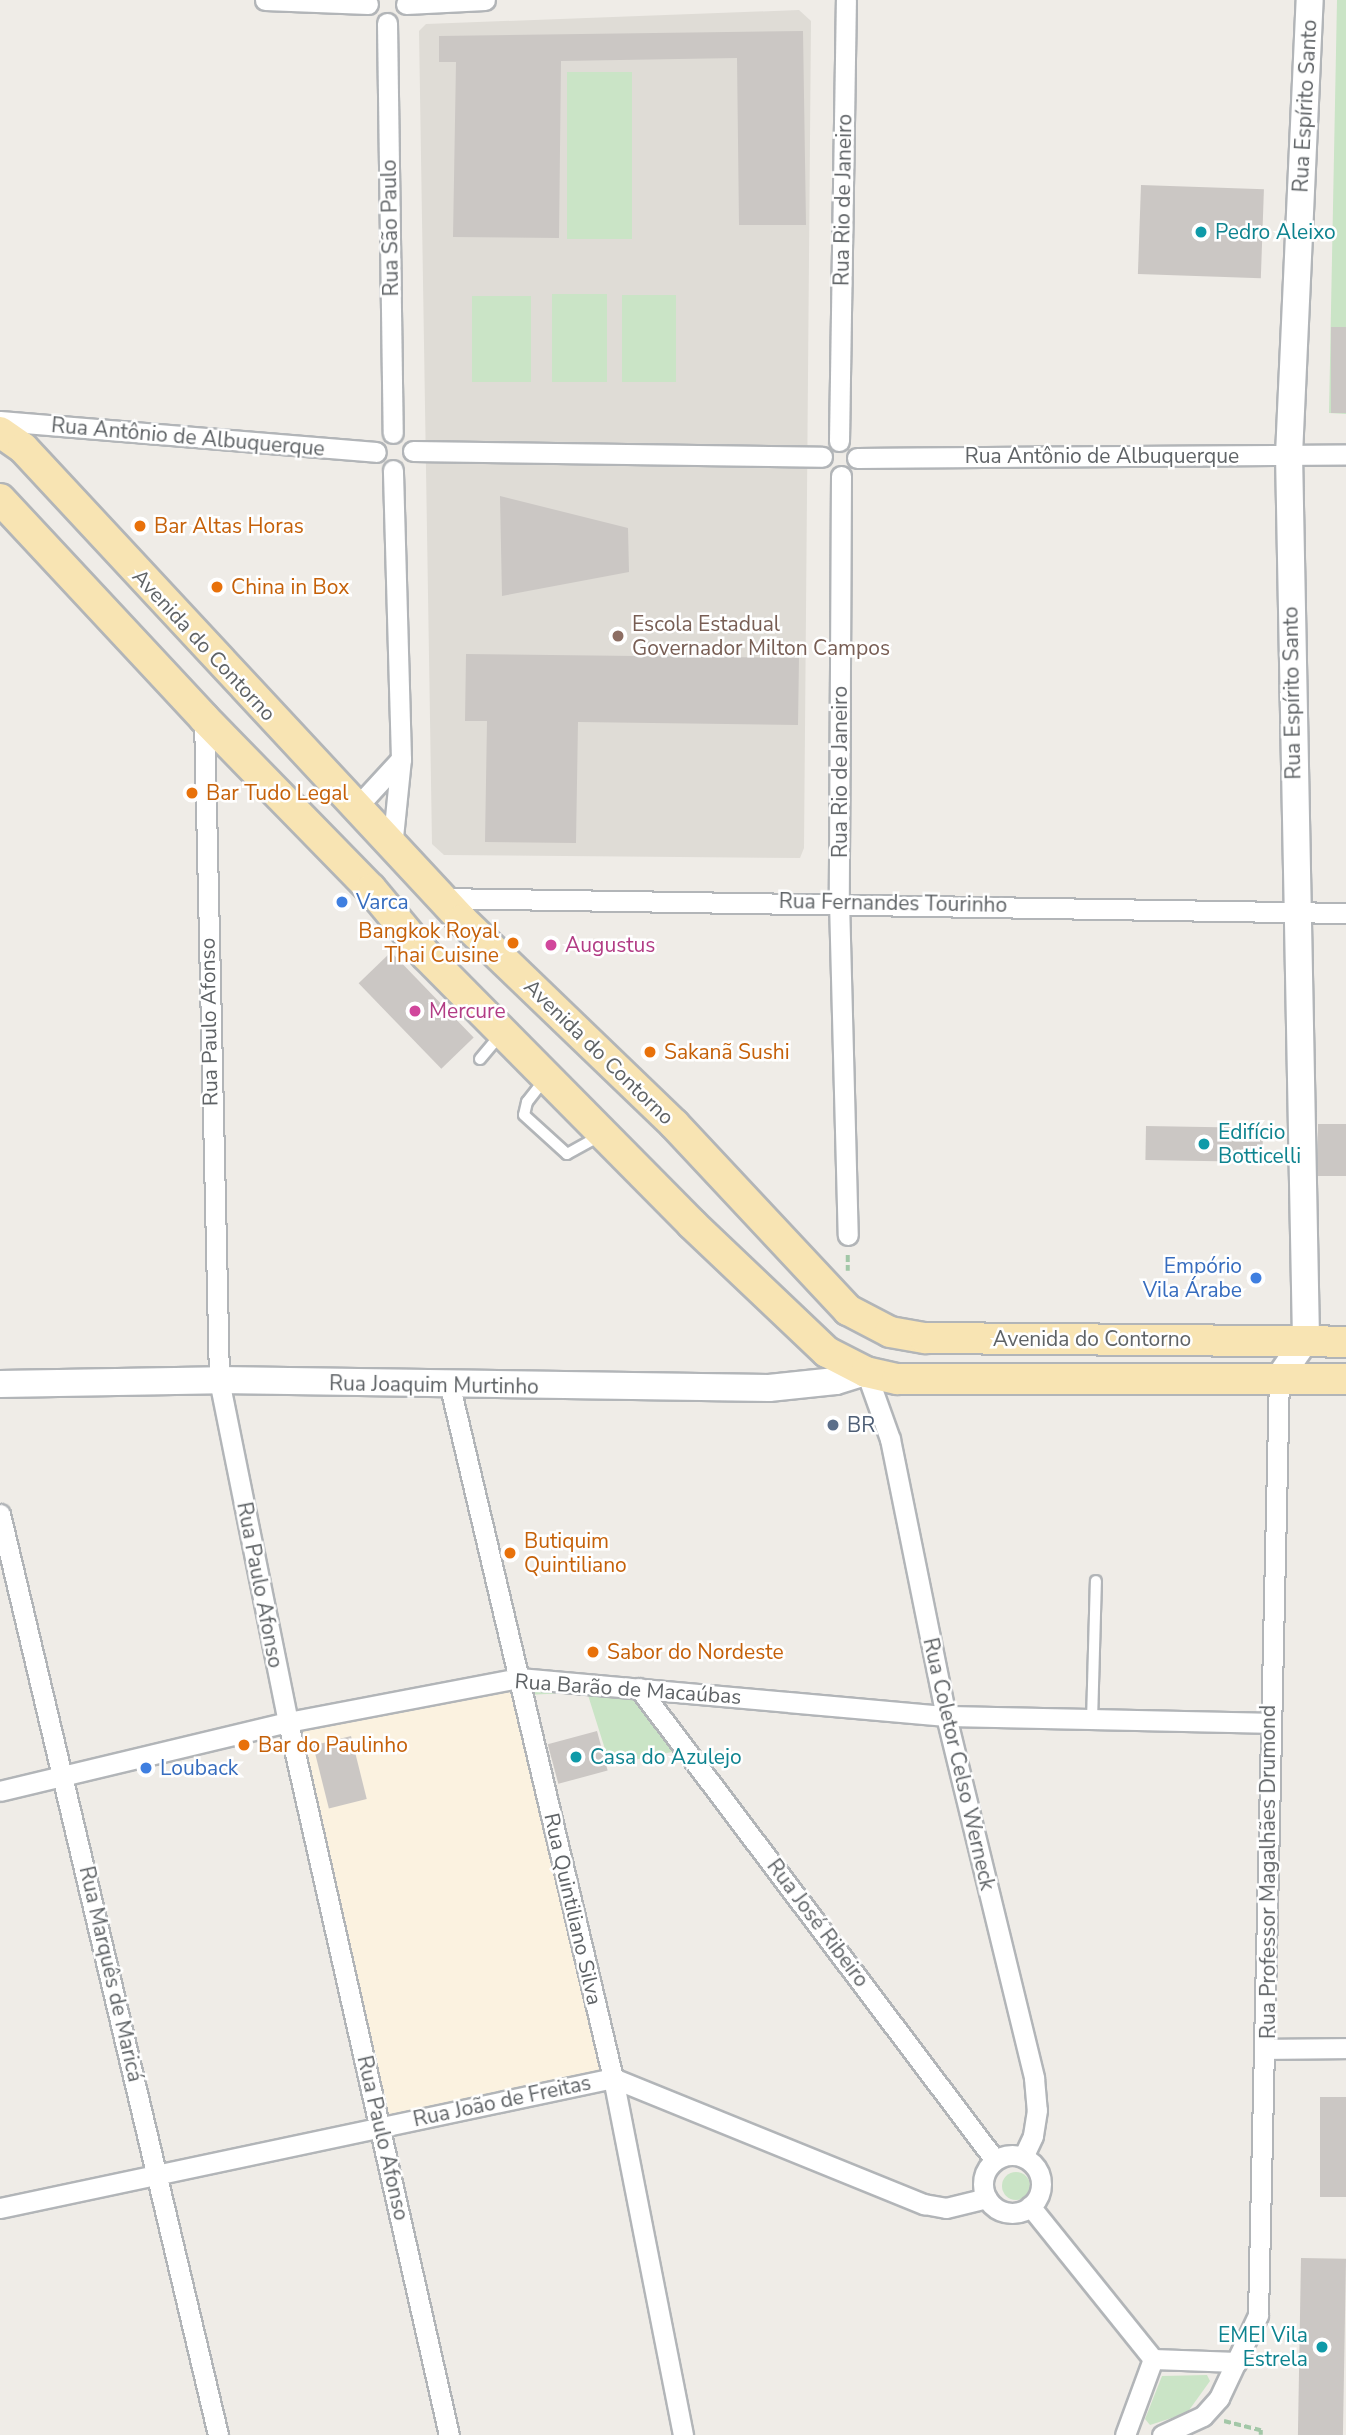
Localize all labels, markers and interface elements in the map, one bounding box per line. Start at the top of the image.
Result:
street label: Rua Espírito Santo [1288,19,1322,193]
street label: Rua Rio de Janeiro [829,114,857,286]
street label: Rua São Paulo [376,159,404,297]
place label: Pedro Aleixo [1215,219,1336,245]
marker: Pedro Aleixo [1193,224,1209,240]
street label: Rua Antônio de Albuquerque [50,412,326,462]
street label: Rua Antônio de Albuquerque [965,443,1239,469]
place label: Bar Altas Horas [154,513,304,539]
marker: Bar Altas Horas [132,518,148,534]
street label: Avenida do Contorno [127,564,281,726]
place label: China in Box [231,574,349,600]
marker: China in Box [209,579,225,595]
street label: Rua Espírito Santo [1278,606,1306,780]
place label: Escola Estadual Governador Milton Campos [632,611,890,661]
marker: Escola Estadual Governador Milton Campos [610,628,626,644]
street label: Rua Rio de Janeiro [827,686,853,858]
place label: Bar Tudo Legal [206,780,349,806]
marker: Bar Tudo Legal [184,785,200,801]
street label: Rua Fernandes Tourinho [779,888,1007,918]
place label: Varca [356,889,409,915]
marker: Varca [334,894,350,910]
place label: Bangkok Royal Thai Cuisine [358,918,499,968]
place label: Augustus [565,932,655,958]
marker: Bangkok Royal Thai Cuisine [505,935,521,951]
marker: Augustus [543,937,559,953]
street label: Rua Paulo Afonso [195,938,223,1106]
street label: Avenida do Contorno [519,974,679,1130]
place label: Mercure [429,998,506,1024]
marker: Mercure [407,1003,423,1019]
place label: Sakanã Sushi [664,1039,790,1065]
marker: Sakanã Sushi [642,1044,658,1060]
place label: Edifício Botticelli [1218,1119,1301,1169]
marker: Edifício Botticelli [1196,1136,1212,1152]
place label: Empório Vila Árabe [1143,1253,1242,1303]
marker: Empório Vila Árabe [1248,1270,1264,1286]
street label: Avenida do Contorno [993,1326,1191,1352]
street label: Rua Joaquim Murtinho [329,1371,539,1399]
place label: BR [847,1412,875,1438]
marker: BR [825,1417,841,1433]
street label: Rua Paulo Afonso [232,1500,288,1670]
place label: Butiquim Quintiliano [524,1528,627,1578]
marker: Butiquim Quintiliano [502,1545,518,1561]
street label: Rua Coletor Celso Werneck [918,1635,1000,1893]
place label: Sabor do Nordeste [607,1639,784,1665]
marker: Sabor do Nordeste [585,1644,601,1660]
street label: Rua Barão de Macaúbas [514,1669,742,1709]
street label: Rua Professor Magalhães Drumond [1255,1705,1281,2039]
place label: Bar do Paulinho [258,1732,408,1758]
marker: Bar do Paulinho [236,1737,252,1753]
place label: Casa do Azulejo [590,1744,742,1770]
marker: Casa do Azulejo [568,1749,584,1765]
place label: Louback [160,1755,238,1781]
marker: Louback [138,1760,154,1776]
street label: Rua Quintiliano Silva [539,1811,607,2007]
street label: Rua José Ribeiro [762,1854,874,1992]
street label: Rua Marquês de Maricá [74,1864,148,2084]
street label: Rua Paulo Afonso [352,2053,414,2223]
street label: Rua João de Freitas [411,2070,593,2132]
place label: EMEI Vila Estrela [1218,2322,1308,2372]
marker: EMEI Vila Estrela [1314,2339,1330,2355]

